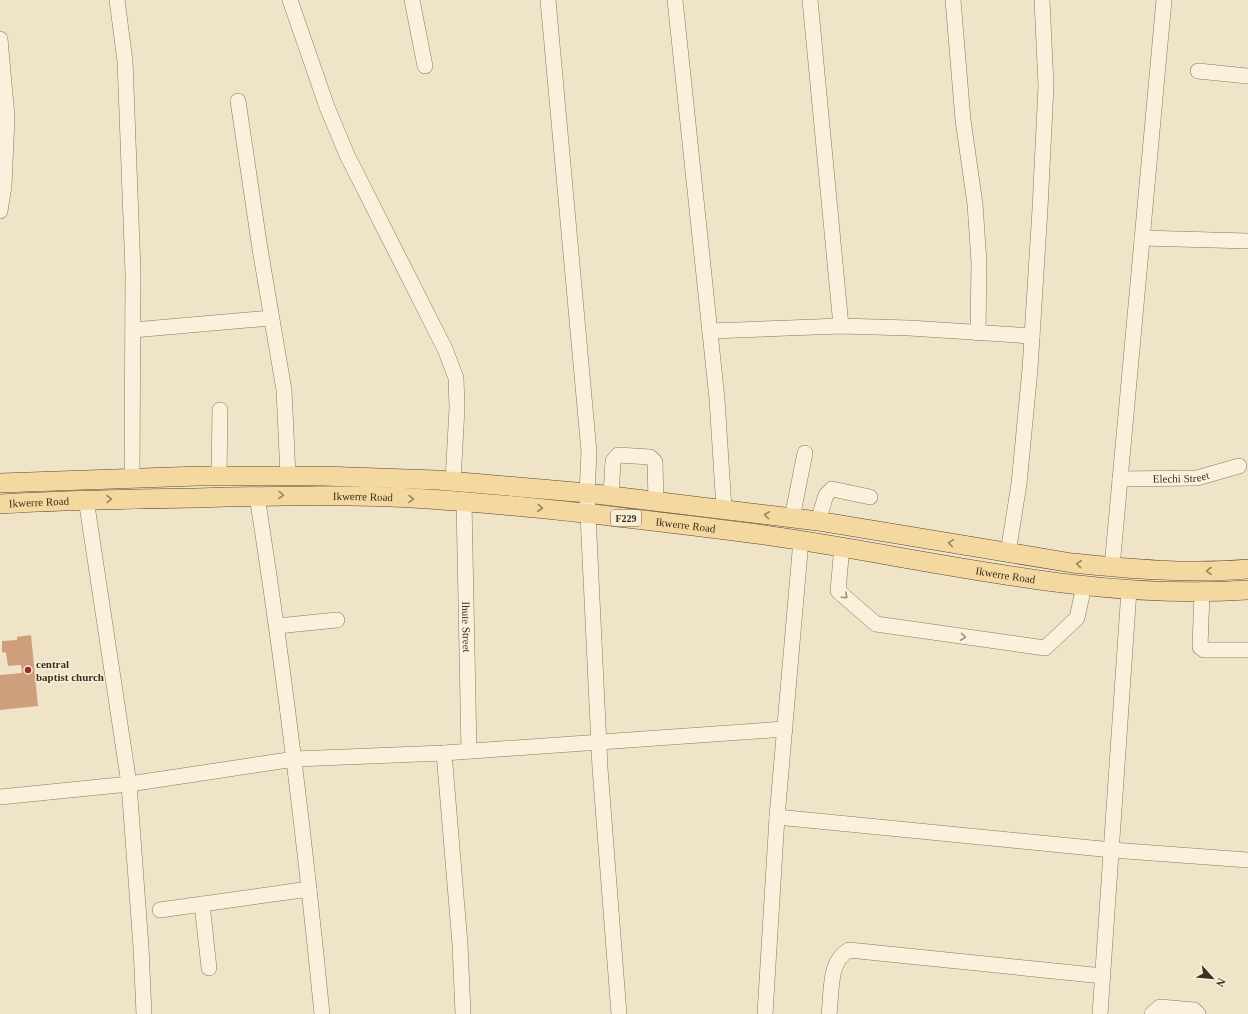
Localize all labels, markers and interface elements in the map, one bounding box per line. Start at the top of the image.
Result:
street label: Elechi Street [1153,469,1210,485]
street label: Ikwerre Road [333,490,394,503]
one-way arrow [278,491,284,499]
one-way arrow [408,494,414,503]
street label: Ikwerre Road [9,495,70,509]
one-way arrow [106,495,112,503]
one-way arrow [537,504,543,513]
road number: F229 [611,510,641,526]
one-way arrow [764,511,770,520]
street label: Ikwerre Road [655,515,717,535]
one-way arrow [948,539,954,548]
one-way arrow [1076,559,1082,568]
street label: Ikwerre Road [975,564,1037,586]
one-way arrow [1206,567,1212,575]
one-way arrow [840,592,847,599]
street label: Ihute Street [460,601,473,653]
one-way arrow [960,632,966,641]
place label: central baptist church [36,658,104,683]
marker: central baptist church [23,665,33,675]
north arrow [1192,958,1232,998]
text: N [1214,976,1228,989]

